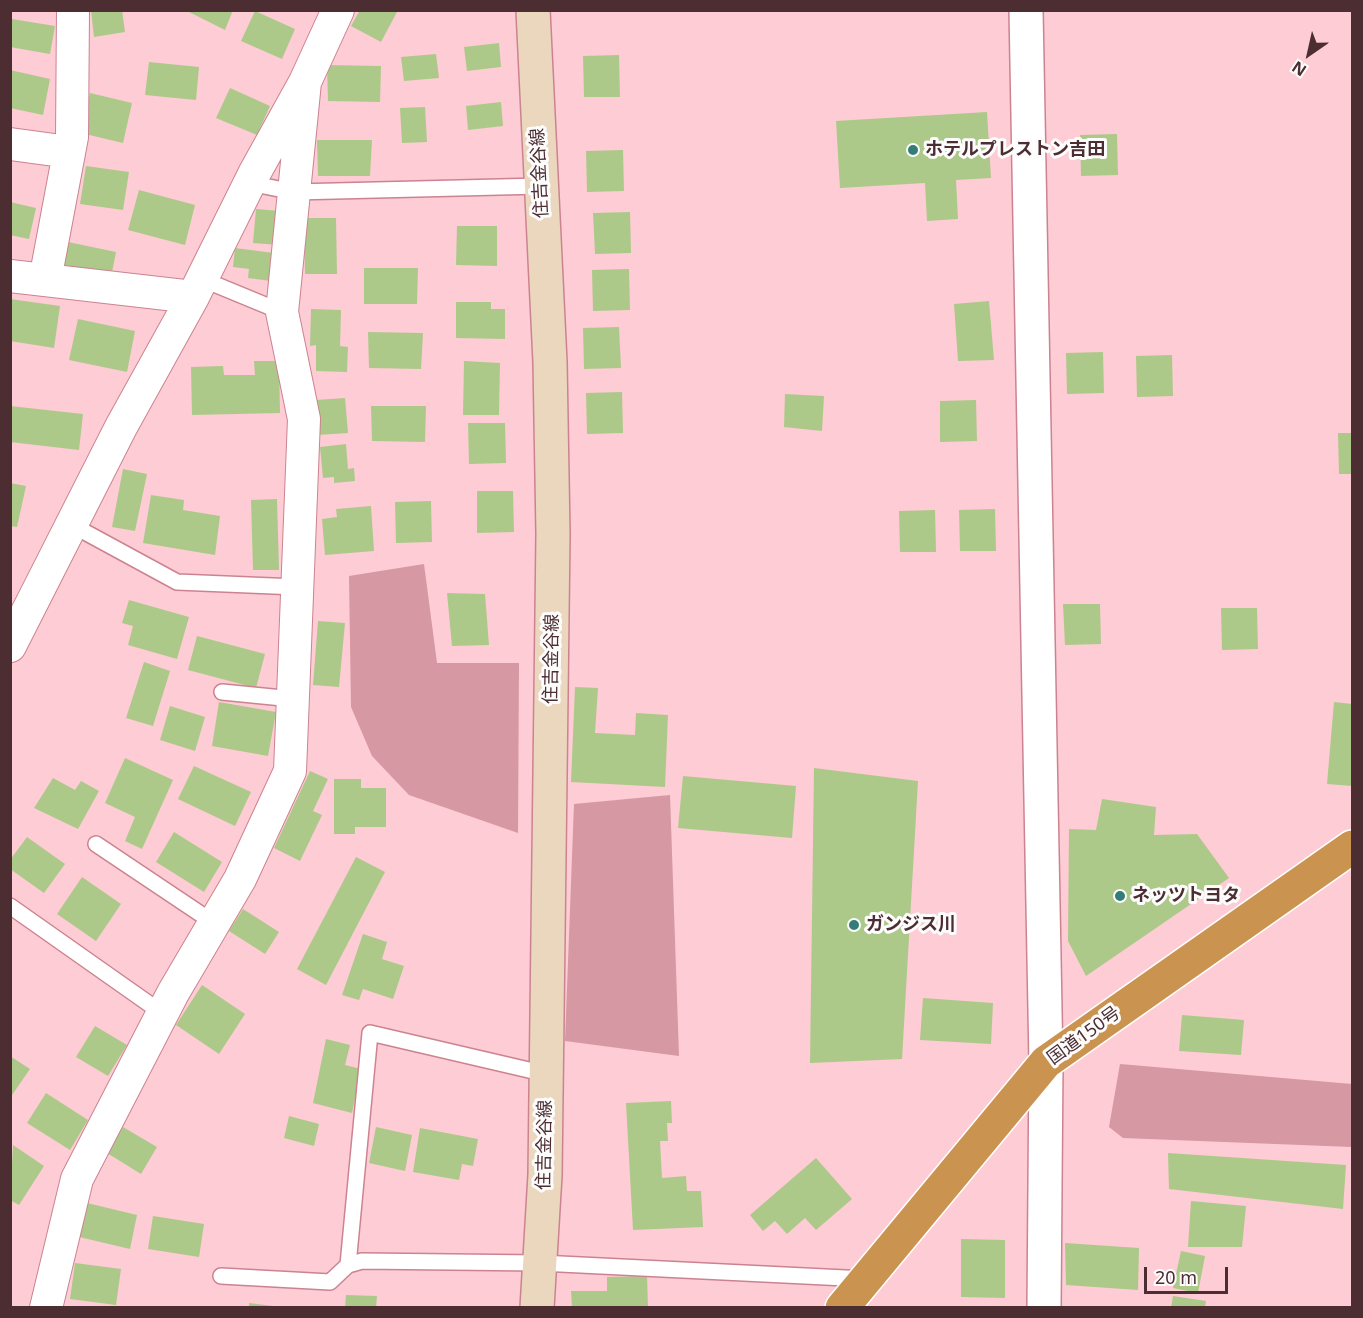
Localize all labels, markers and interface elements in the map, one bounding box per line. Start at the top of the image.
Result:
north arrow [1279,24,1339,84]
text: N [1287,56,1310,82]
street label: 住吉金谷線 [527,127,553,219]
place label: ホテルプレストン吉田 [925,139,1105,161]
marker: ホテルプレストン吉田 [906,143,920,157]
street label: 住吉金谷線 [540,614,564,704]
place label: ネッツトヨタ [1132,885,1240,907]
marker: ネッツトヨタ [1113,889,1127,903]
place label: ガンジス川 [866,914,956,936]
marker: ガンジス川 [847,918,861,932]
street label: 国道150号 [1043,1002,1125,1070]
street label: 住吉金谷線 [533,1100,557,1190]
scale bar [1147,1255,1231,1293]
text: 20 m [1155,1265,1197,1289]

